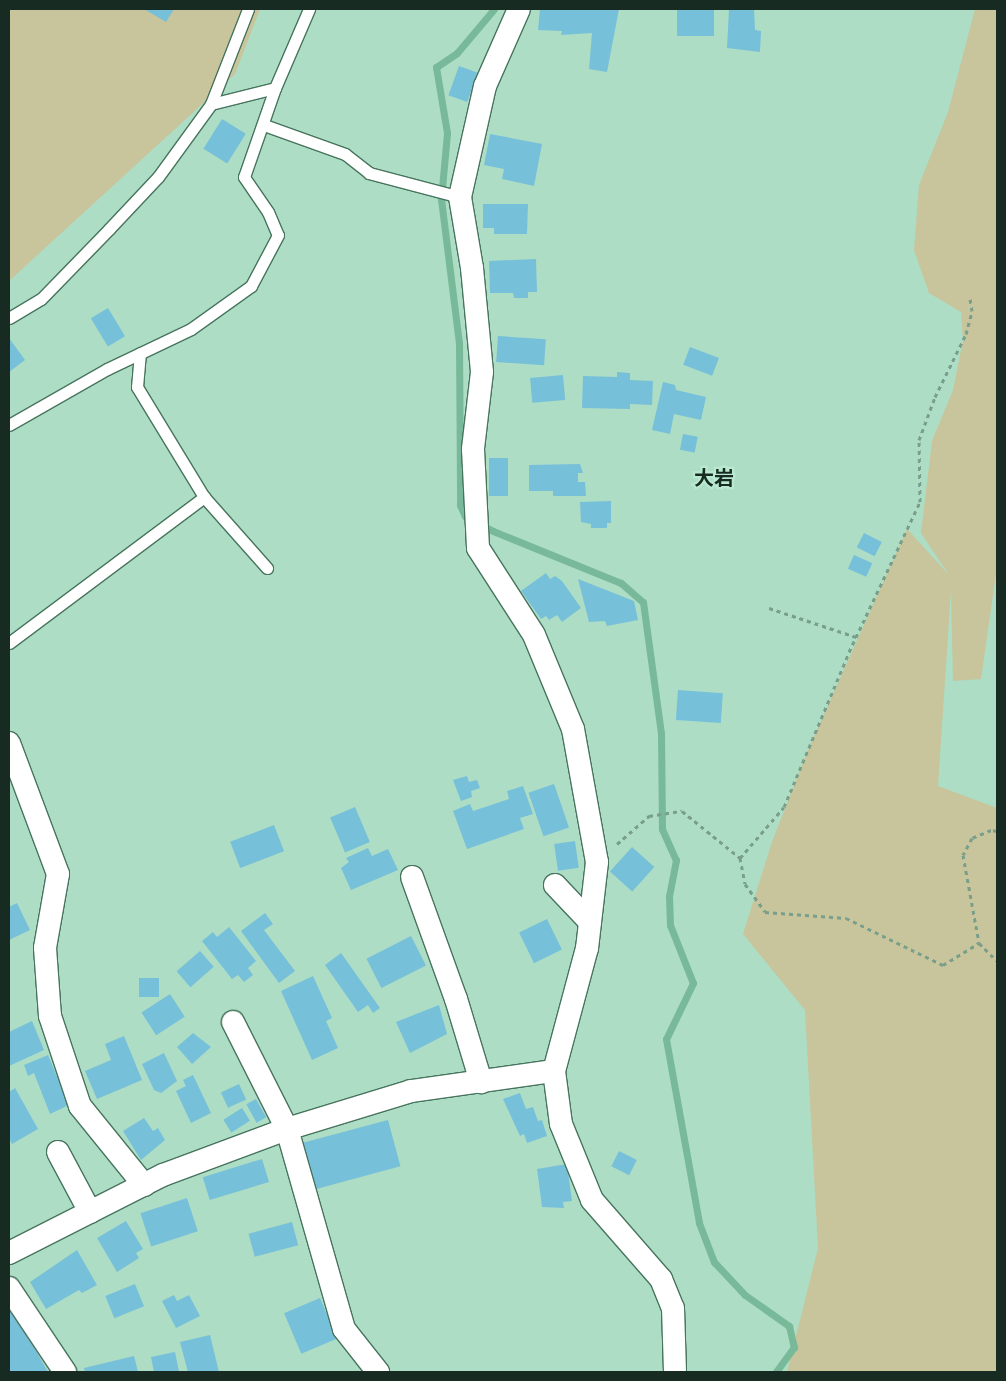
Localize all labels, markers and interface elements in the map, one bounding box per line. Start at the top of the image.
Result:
district label: 大岩 [694,465,734,489]

